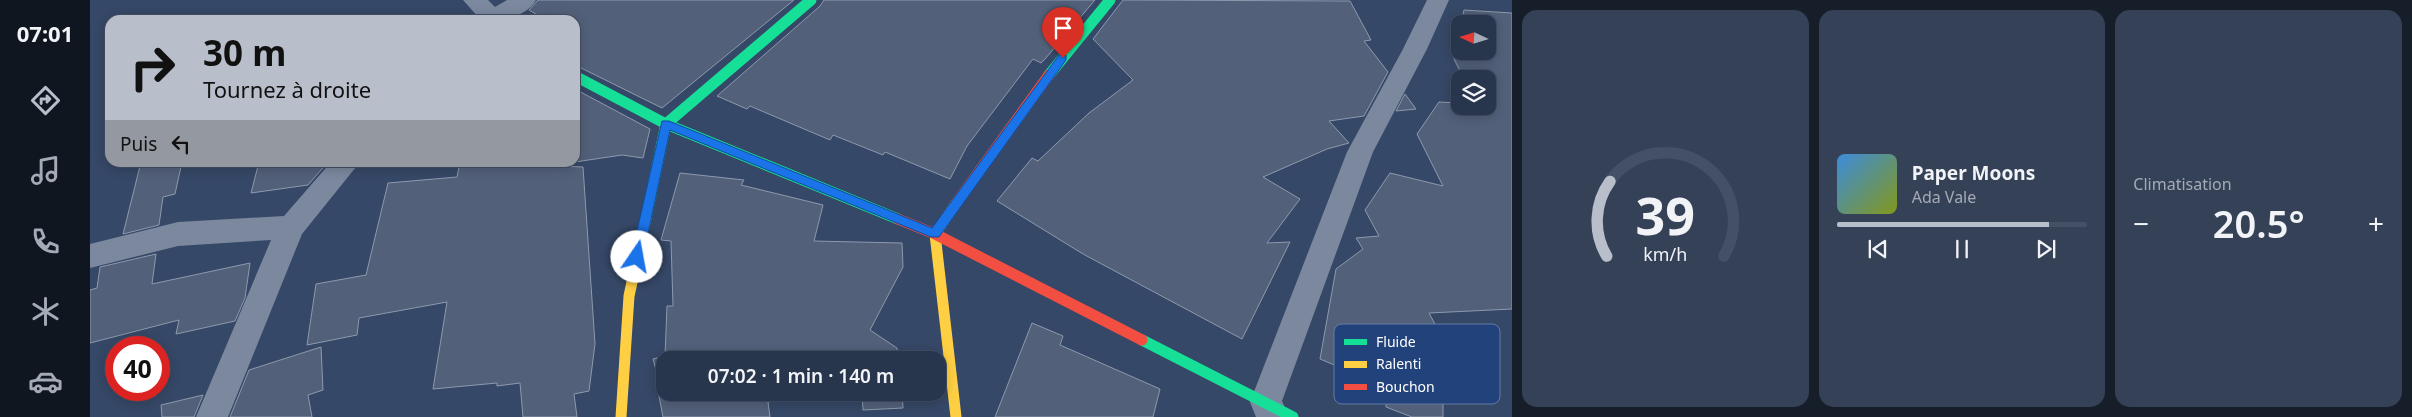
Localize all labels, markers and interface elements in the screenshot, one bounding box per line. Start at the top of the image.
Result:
pin [1042,7,1084,58]
icon: arrive [1049,14,1077,42]
north arrow [1451,15,1496,60]
map controls [1451,15,1496,115]
text: 07:01 [17,18,73,48]
text: 30 m [203,29,286,76]
icon: right [120,35,185,100]
button: layers [1451,70,1496,115]
text: Tournez à droite [203,74,371,104]
icon: directions [28,83,63,118]
icon: left [167,130,195,158]
text: Puis [120,131,157,157]
icon: music [28,153,63,188]
text: Paper Moons [1912,160,2035,186]
text: Climatisation [2133,173,2232,195]
text: 39 [1636,179,1695,250]
text: Ada Vale [1912,186,1976,208]
text: 20.5° [2213,197,2305,249]
text: − [2133,204,2149,242]
text: + [2368,204,2384,242]
icon: phone [28,224,63,259]
position arrow [610,230,662,282]
icon: previous [1864,235,1892,263]
icon: pause [1948,235,1976,263]
icon: next [2032,235,2060,263]
text: km/h [1643,242,1687,266]
icon: climate [28,294,63,329]
legend [1334,324,1500,404]
text: Fluide [1376,332,1416,351]
speed limit sign: 40 [105,336,170,401]
text: Ralenti [1376,354,1421,373]
text: 07:02 · 1 min · 140 m [708,363,894,389]
icon: car [28,364,63,399]
text: Bouchon [1376,377,1435,396]

